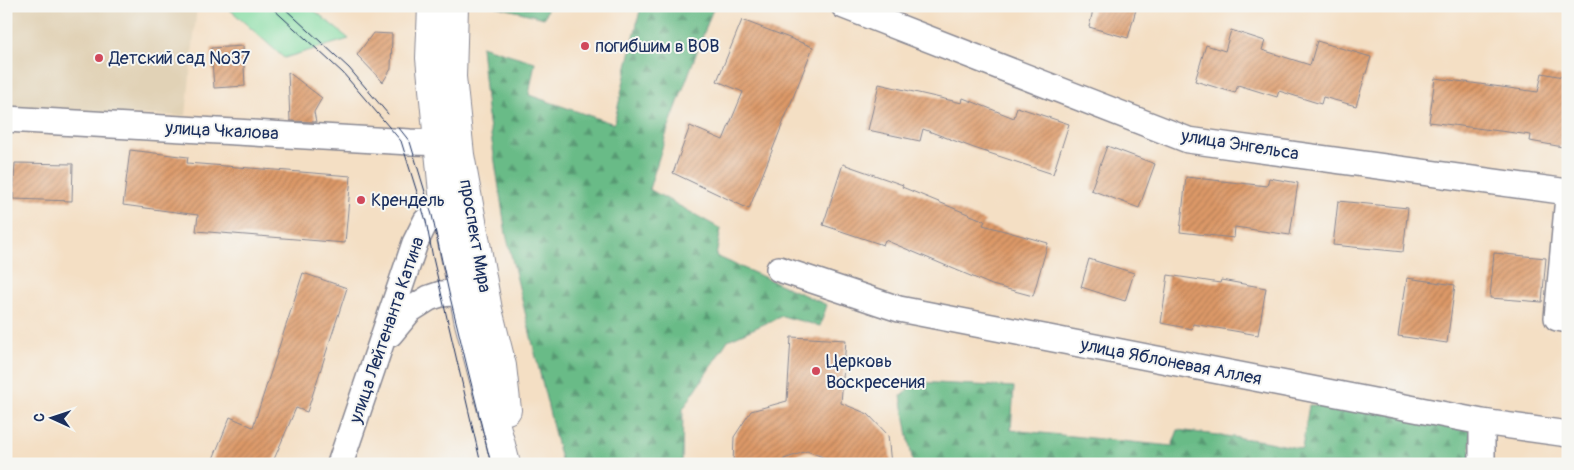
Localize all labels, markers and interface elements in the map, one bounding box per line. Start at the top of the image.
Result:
place label: погибшим в ВОВ [595,35,719,58]
marker: погибшим в ВОВ [579,40,591,52]
place label: Детский сад №37 [108,47,251,70]
marker: Детский сад №37 [93,52,105,64]
street label: улица Чкалова [164,116,279,145]
street label: улица Энгельса [1179,124,1300,166]
street label: проспект Мира [454,178,496,294]
place label: Крендель [371,189,445,212]
marker: Крендель [355,194,367,206]
street label: улица Лейтенанта Катина [344,234,430,427]
street label: улица Яблоневая Аллея [1078,333,1264,391]
place label: Церковь Воскресения [826,350,925,394]
marker: Церковь Воскресения [810,365,822,377]
north arrow [28,392,78,442]
text: С [31,412,48,422]

